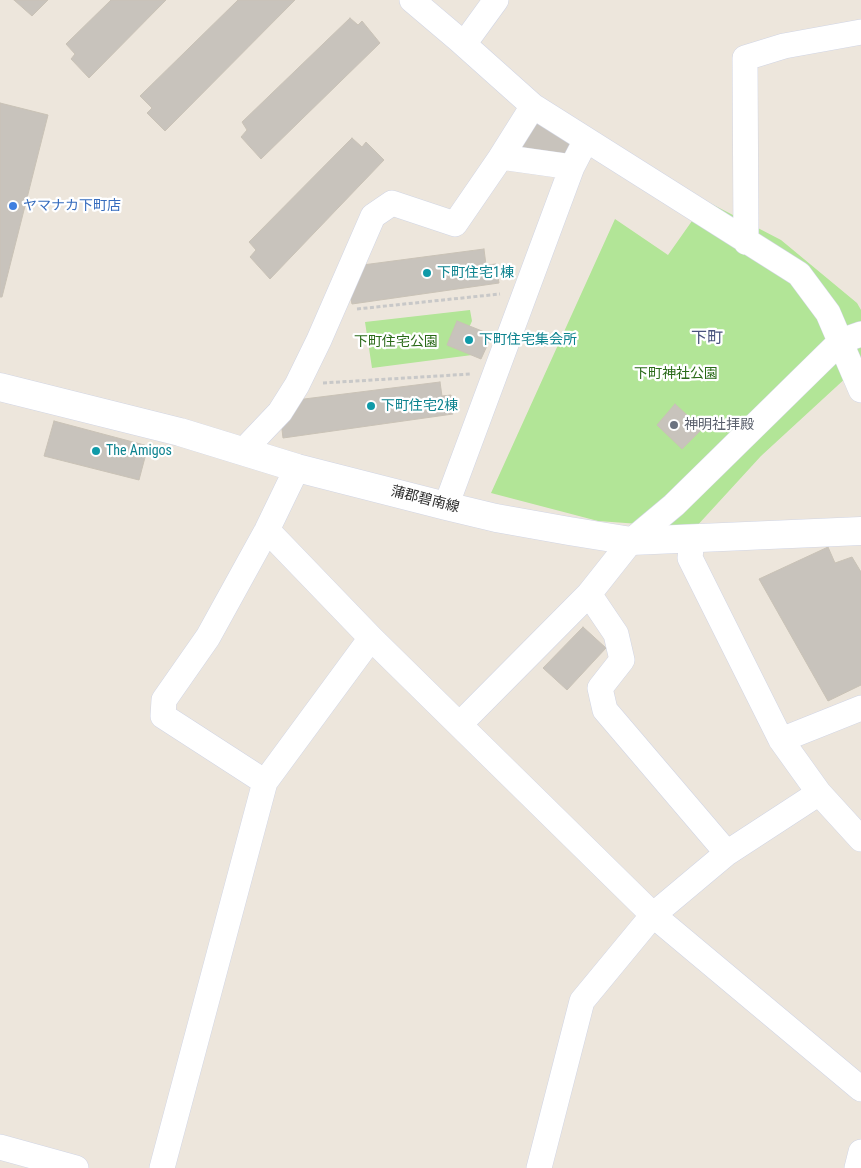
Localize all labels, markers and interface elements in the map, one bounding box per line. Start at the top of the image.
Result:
place label: ヤマナカ下町店 [23,198,121,214]
marker: ヤマナカ下町店 [7,200,19,212]
place label: 下町住宅1棟 [437,265,514,281]
marker: 下町住宅1棟 [421,267,433,279]
district label: 下町 [691,329,723,349]
place label: 下町住宅集会所 [479,332,577,348]
park label: 下町住宅公園 [354,334,438,350]
marker: 下町住宅集会所 [463,334,475,346]
park label: 下町神社公園 [634,366,718,382]
place label: 下町住宅2棟 [381,398,458,414]
marker: 下町住宅2棟 [365,400,377,412]
place label: 神明社拝殿 [684,417,754,433]
marker: 神明社拝殿 [668,419,680,431]
place label: The Amigos [106,443,172,459]
marker: The Amigos [90,445,102,457]
street label: 蒲郡碧南線 [389,483,461,517]

